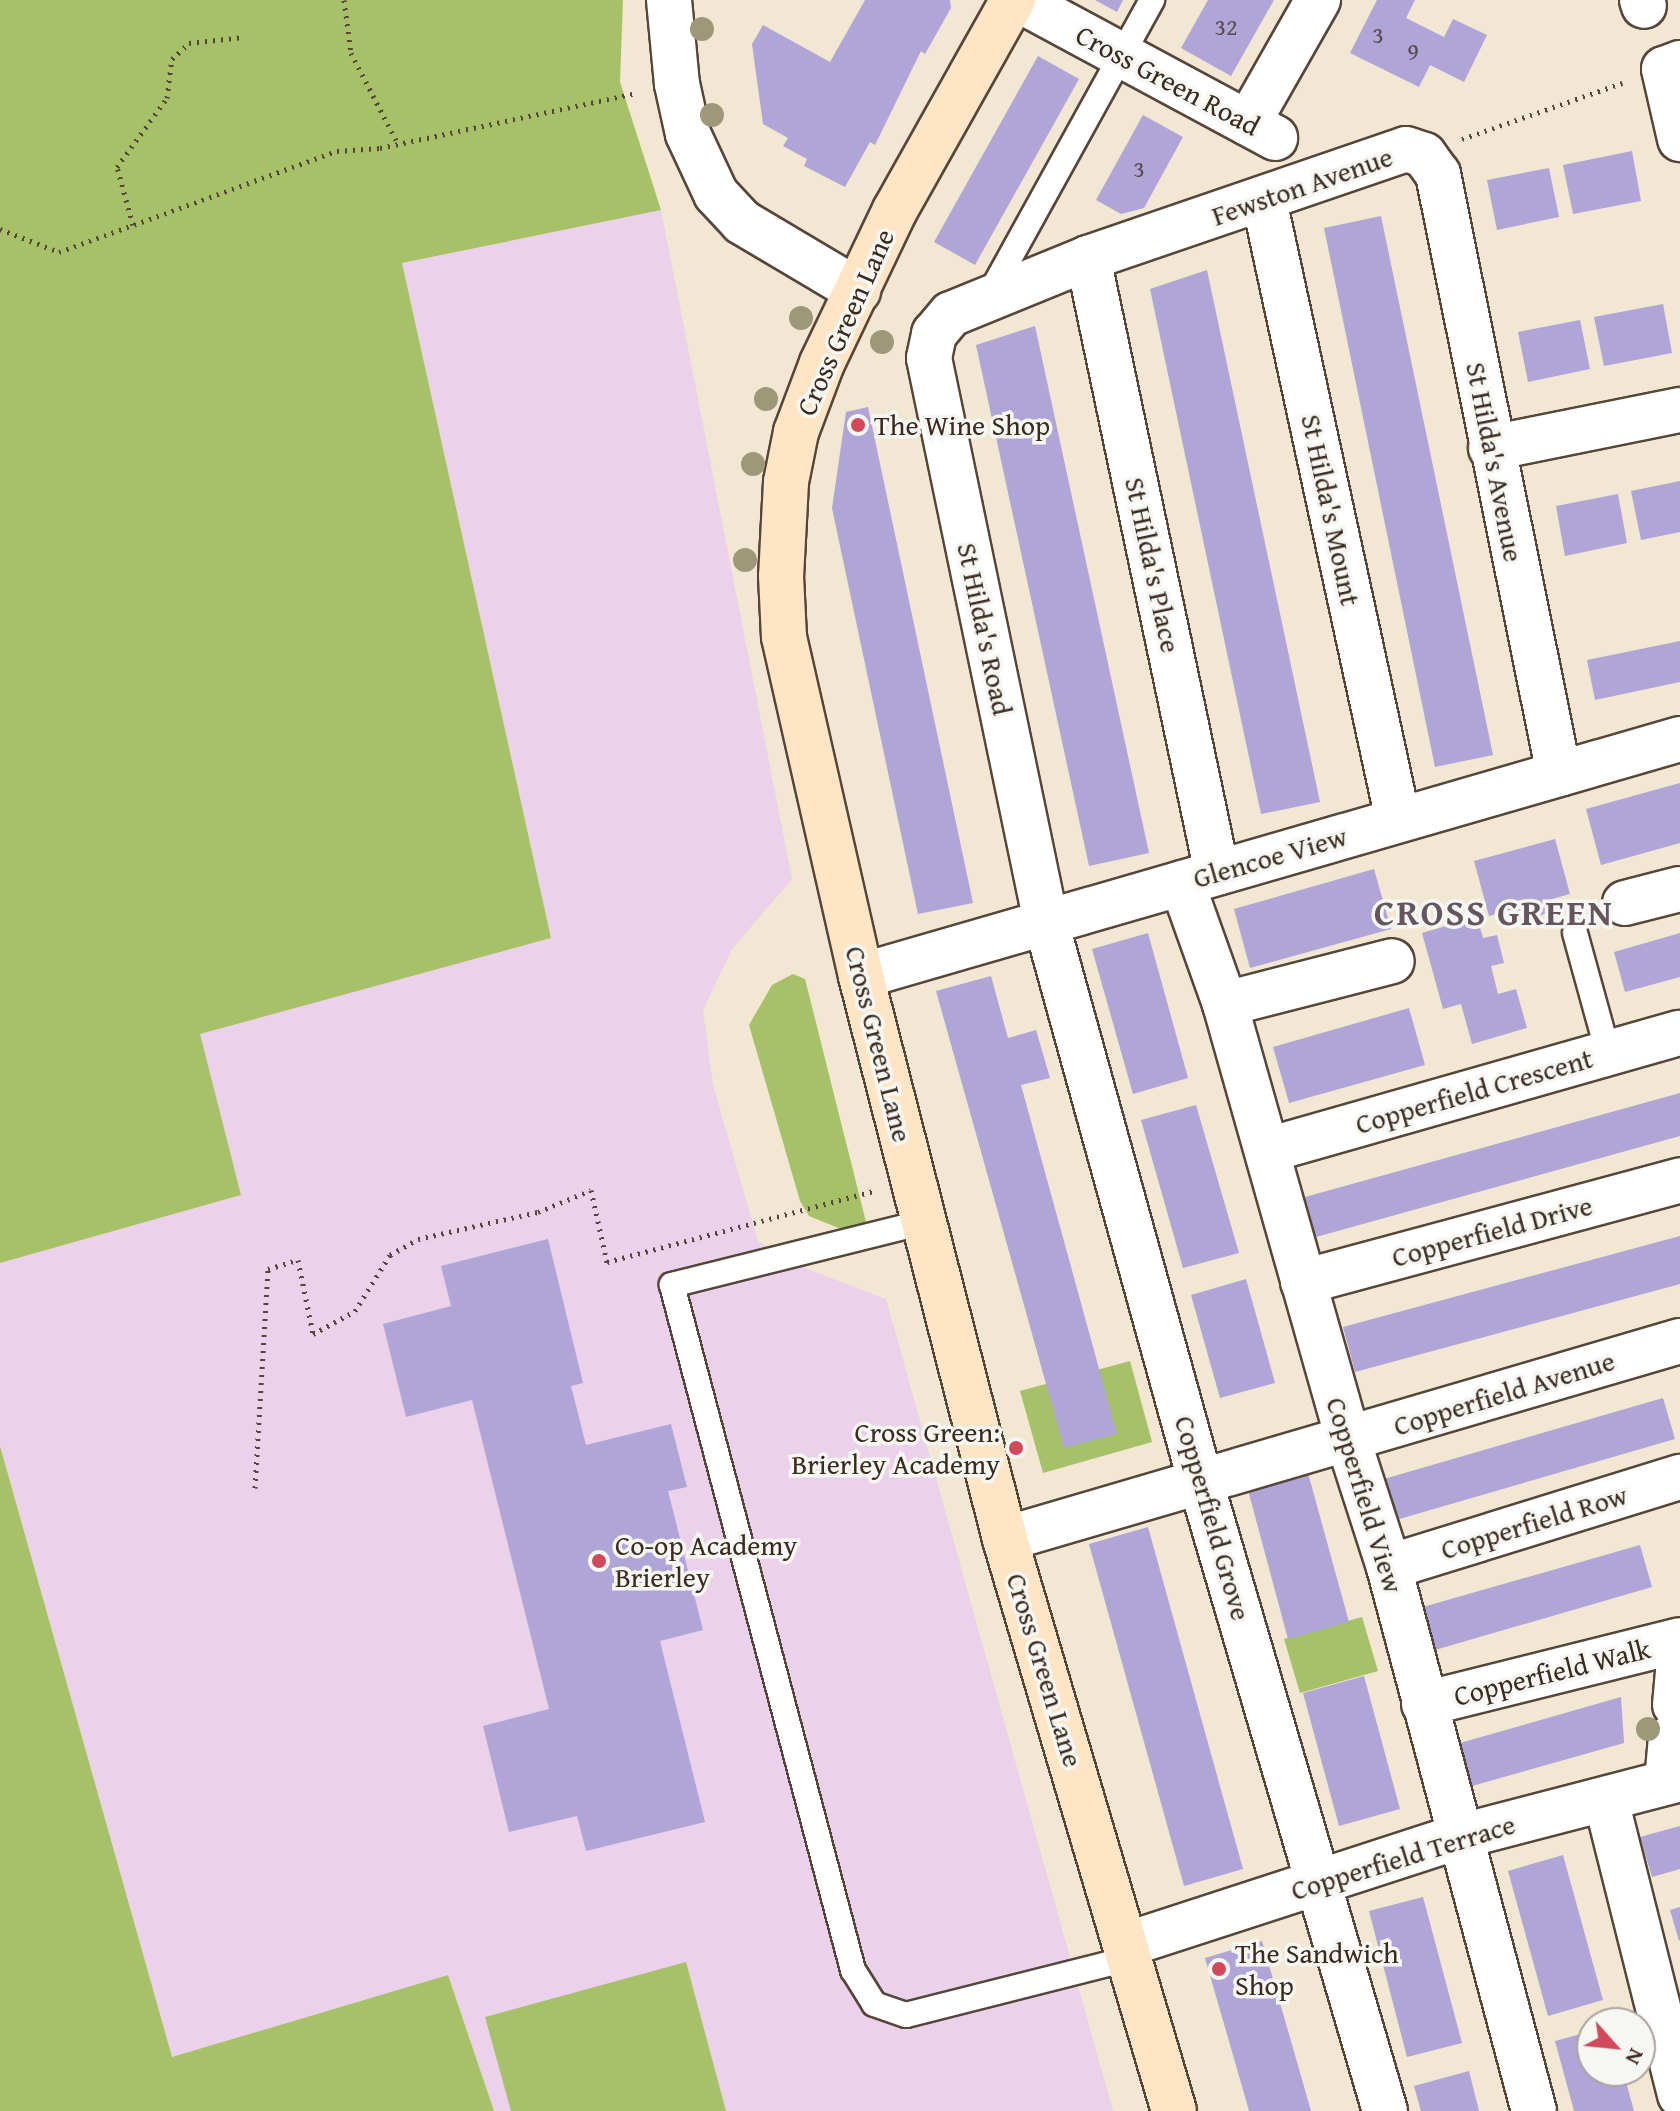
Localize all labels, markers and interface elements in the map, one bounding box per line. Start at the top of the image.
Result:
house number: 32 [1214,13,1238,41]
street label: Cross Green Road [1070,17,1266,143]
house number: 3 [1372,21,1384,49]
house number: 9 [1407,37,1419,65]
street label: Fewston Avenue [1207,139,1397,233]
house number: 3 [1133,155,1145,183]
street label: Cross Green Lane [789,224,901,420]
street label: St Hilda's Avenue [1459,359,1531,565]
place label: The Wine Shop [874,408,1050,442]
street label: St Hilda's Mount [1294,411,1368,609]
marker: The Wine Shop [849,416,867,434]
street label: St Hilda's Place [1118,474,1188,656]
street label: St Hilda's Road [950,540,1020,718]
street label: Glencoe View [1189,819,1351,895]
district label: CROSS GREEN [1374,890,1614,934]
street label: Cross Green Lane [838,943,920,1145]
street label: Copperfield Crescent [1352,1041,1596,1141]
street label: Copperfield Drive [1388,1188,1596,1274]
street label: Copperfield Avenue [1389,1343,1619,1443]
street label: Copperfield View [1319,1393,1411,1597]
street label: Copperfield Grove [1168,1412,1258,1624]
place label: Cross Green: Brierley Academy [791,1415,1000,1481]
marker: Cross Green: Brierley Academy [1007,1439,1025,1457]
street label: Copperfield Row [1437,1478,1631,1566]
place label: Co-op Academy Brierley [615,1528,797,1594]
marker: Co-op Academy Brierley [590,1552,608,1570]
street label: Cross Green Lane [1000,1569,1090,1771]
street label: Copperfield Walk [1450,1631,1654,1713]
street label: Copperfield Terrace [1287,1807,1519,1907]
place label: The Sandwich Shop [1235,1936,1399,2002]
marker: The Sandwich Shop [1210,1960,1228,1978]
north arrow [1576,2007,1656,2087]
text: N [1618,2043,1653,2071]

